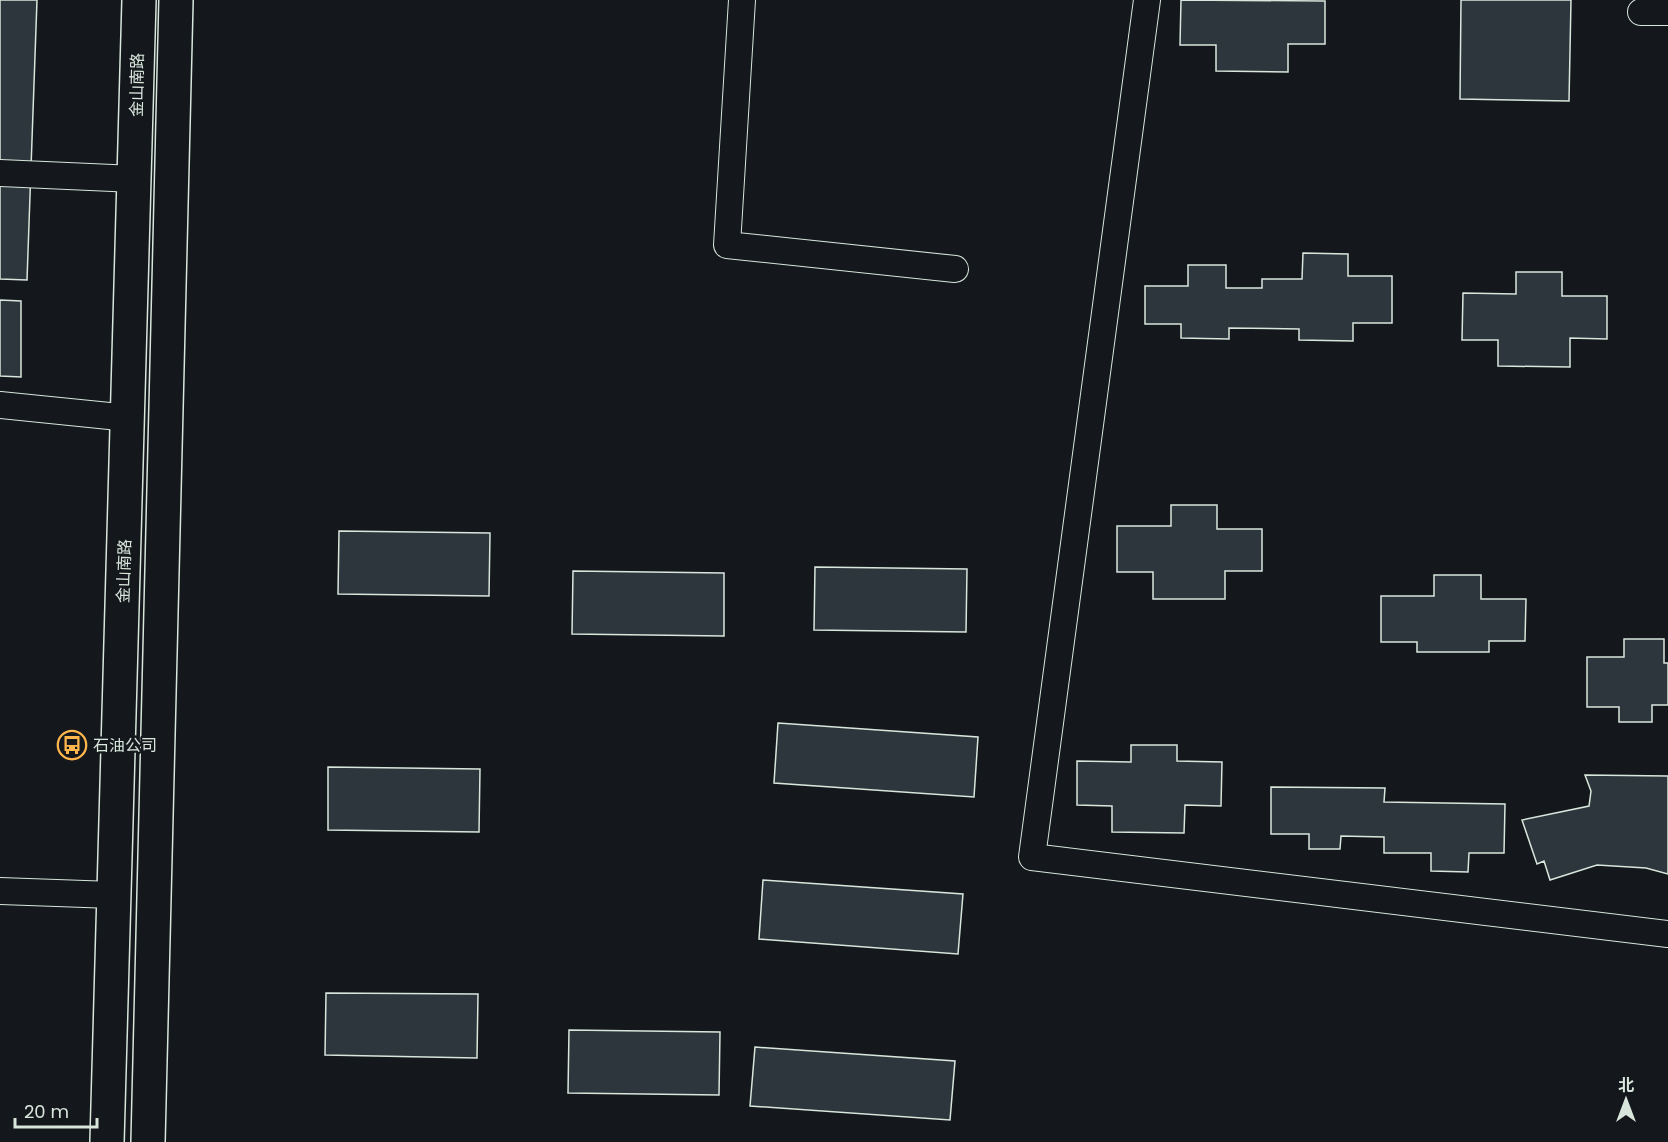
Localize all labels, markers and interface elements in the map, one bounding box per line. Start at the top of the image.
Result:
street label: 金山南路 [125,53,149,117]
street label: 金山南路 [111,539,137,603]
bus stop icon: 石油公司 [56,729,88,761]
place label: 石油公司 [93,734,157,757]
north arrow [1596,1070,1656,1130]
text: 北 [1618,1074,1634,1097]
scale bar [15,1091,98,1129]
text: 20 m [24,1099,69,1124]

